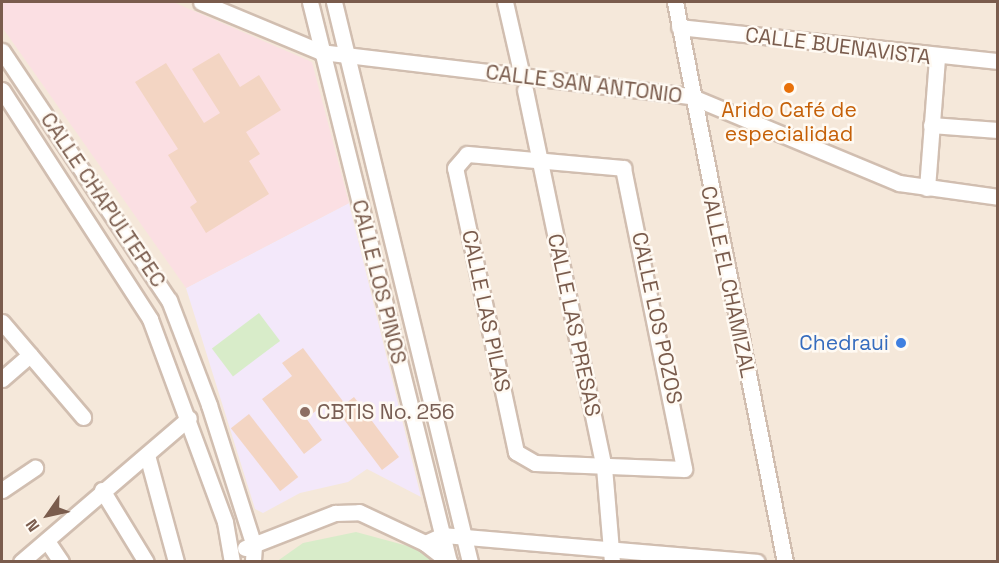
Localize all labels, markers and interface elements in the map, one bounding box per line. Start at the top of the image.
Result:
street label: CALLE BUENAVISTA [744,22,932,70]
street label: CALLE SAN ANTONIO [484,59,684,109]
marker: Arido Café de especialidad [782,81,796,95]
place label: Arido Café de especialidad [721,97,857,147]
street label: CALLE CHAPULTEPEC [35,108,171,292]
street label: CALLE EL CHAMIZAL [695,184,761,380]
street label: CALLE LOS PINOS [346,197,412,367]
street label: CALLE LAS PILAS [457,228,515,394]
street label: CALLE LOS POZOS [626,230,688,406]
street label: CALLE LAS PRESAS [542,231,606,419]
place label: Chedraui [799,330,889,356]
marker: Chedraui [894,336,908,350]
place label: CBTIS No. 256 [317,399,455,425]
marker: CBTIS No. 256 [298,405,312,419]
north arrow [18,485,78,545]
text: N [21,515,44,536]

